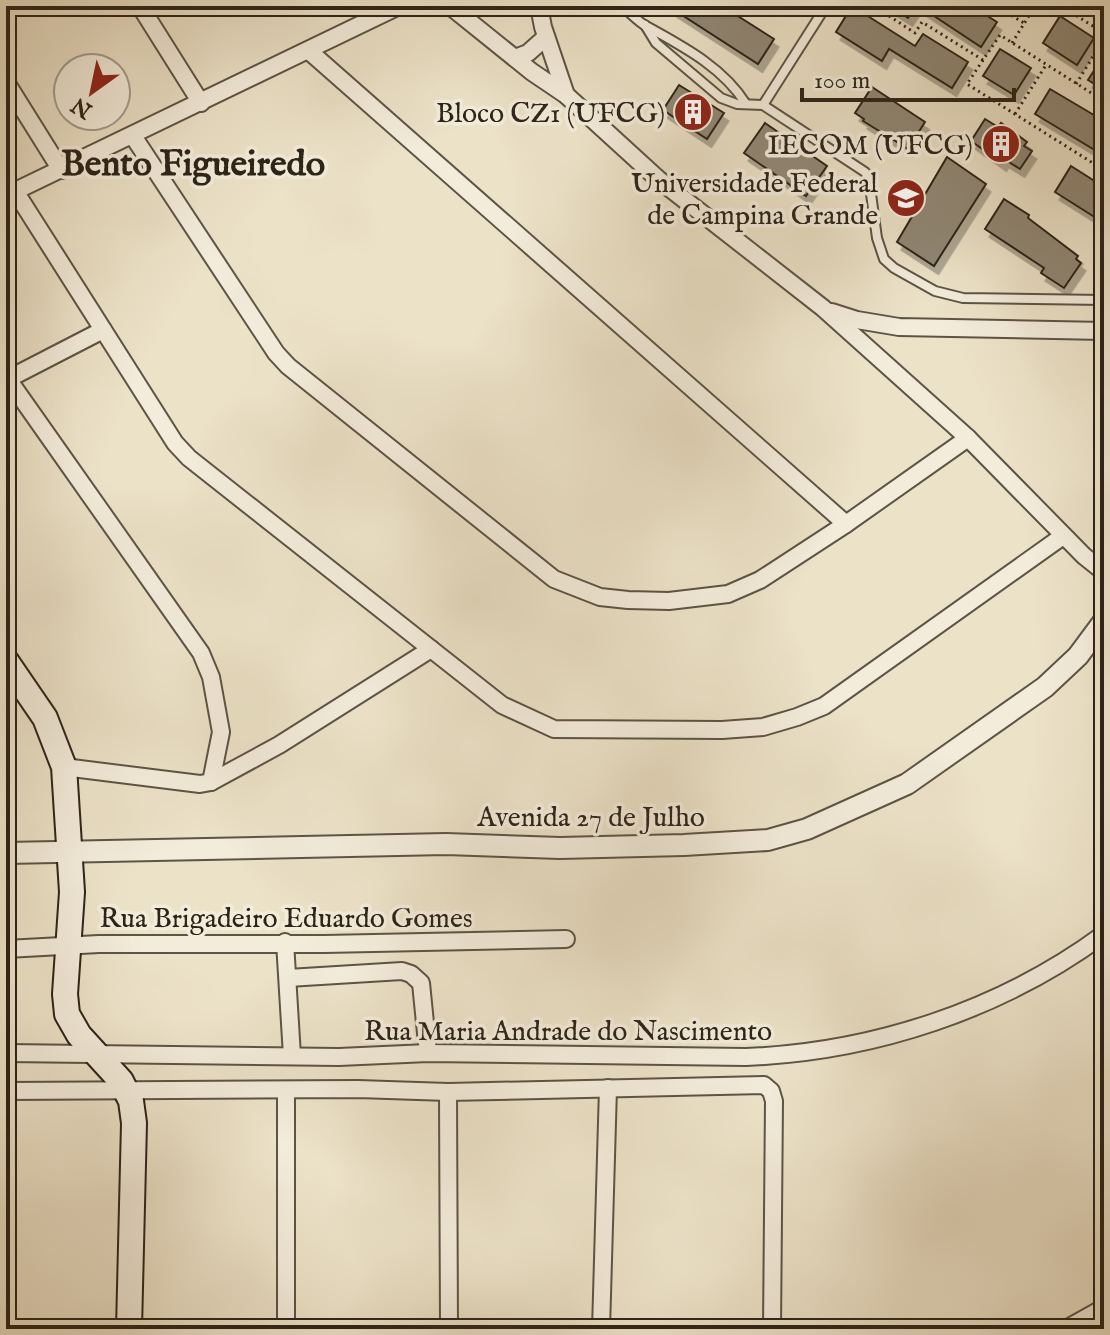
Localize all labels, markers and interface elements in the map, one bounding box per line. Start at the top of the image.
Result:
north arrow [52,52,132,132]
scale bar [802,52,1014,102]
text: 100 m [814,66,870,97]
text: N [67,90,99,125]
building icon: Bloco CZ1 (UFCG) [672,91,714,133]
place label: Bloco CZ1 (UFCG) [436,97,665,132]
building icon: IECOM (UFCG) [980,123,1022,165]
place label: IECOM (UFCG) [768,129,973,164]
district label: Bento Figueiredo [61,142,325,188]
place label: Universidade Federal de Campina Grande [631,167,878,234]
school or university icon: Universidade Federal de Campina Grande [885,177,927,219]
street label: Avenida 27 de Julho [476,801,705,836]
street label: Rua Brigadeiro Eduardo Gomes [99,902,473,937]
street label: Rua Maria Andrade do Nascimento [364,1015,772,1050]

